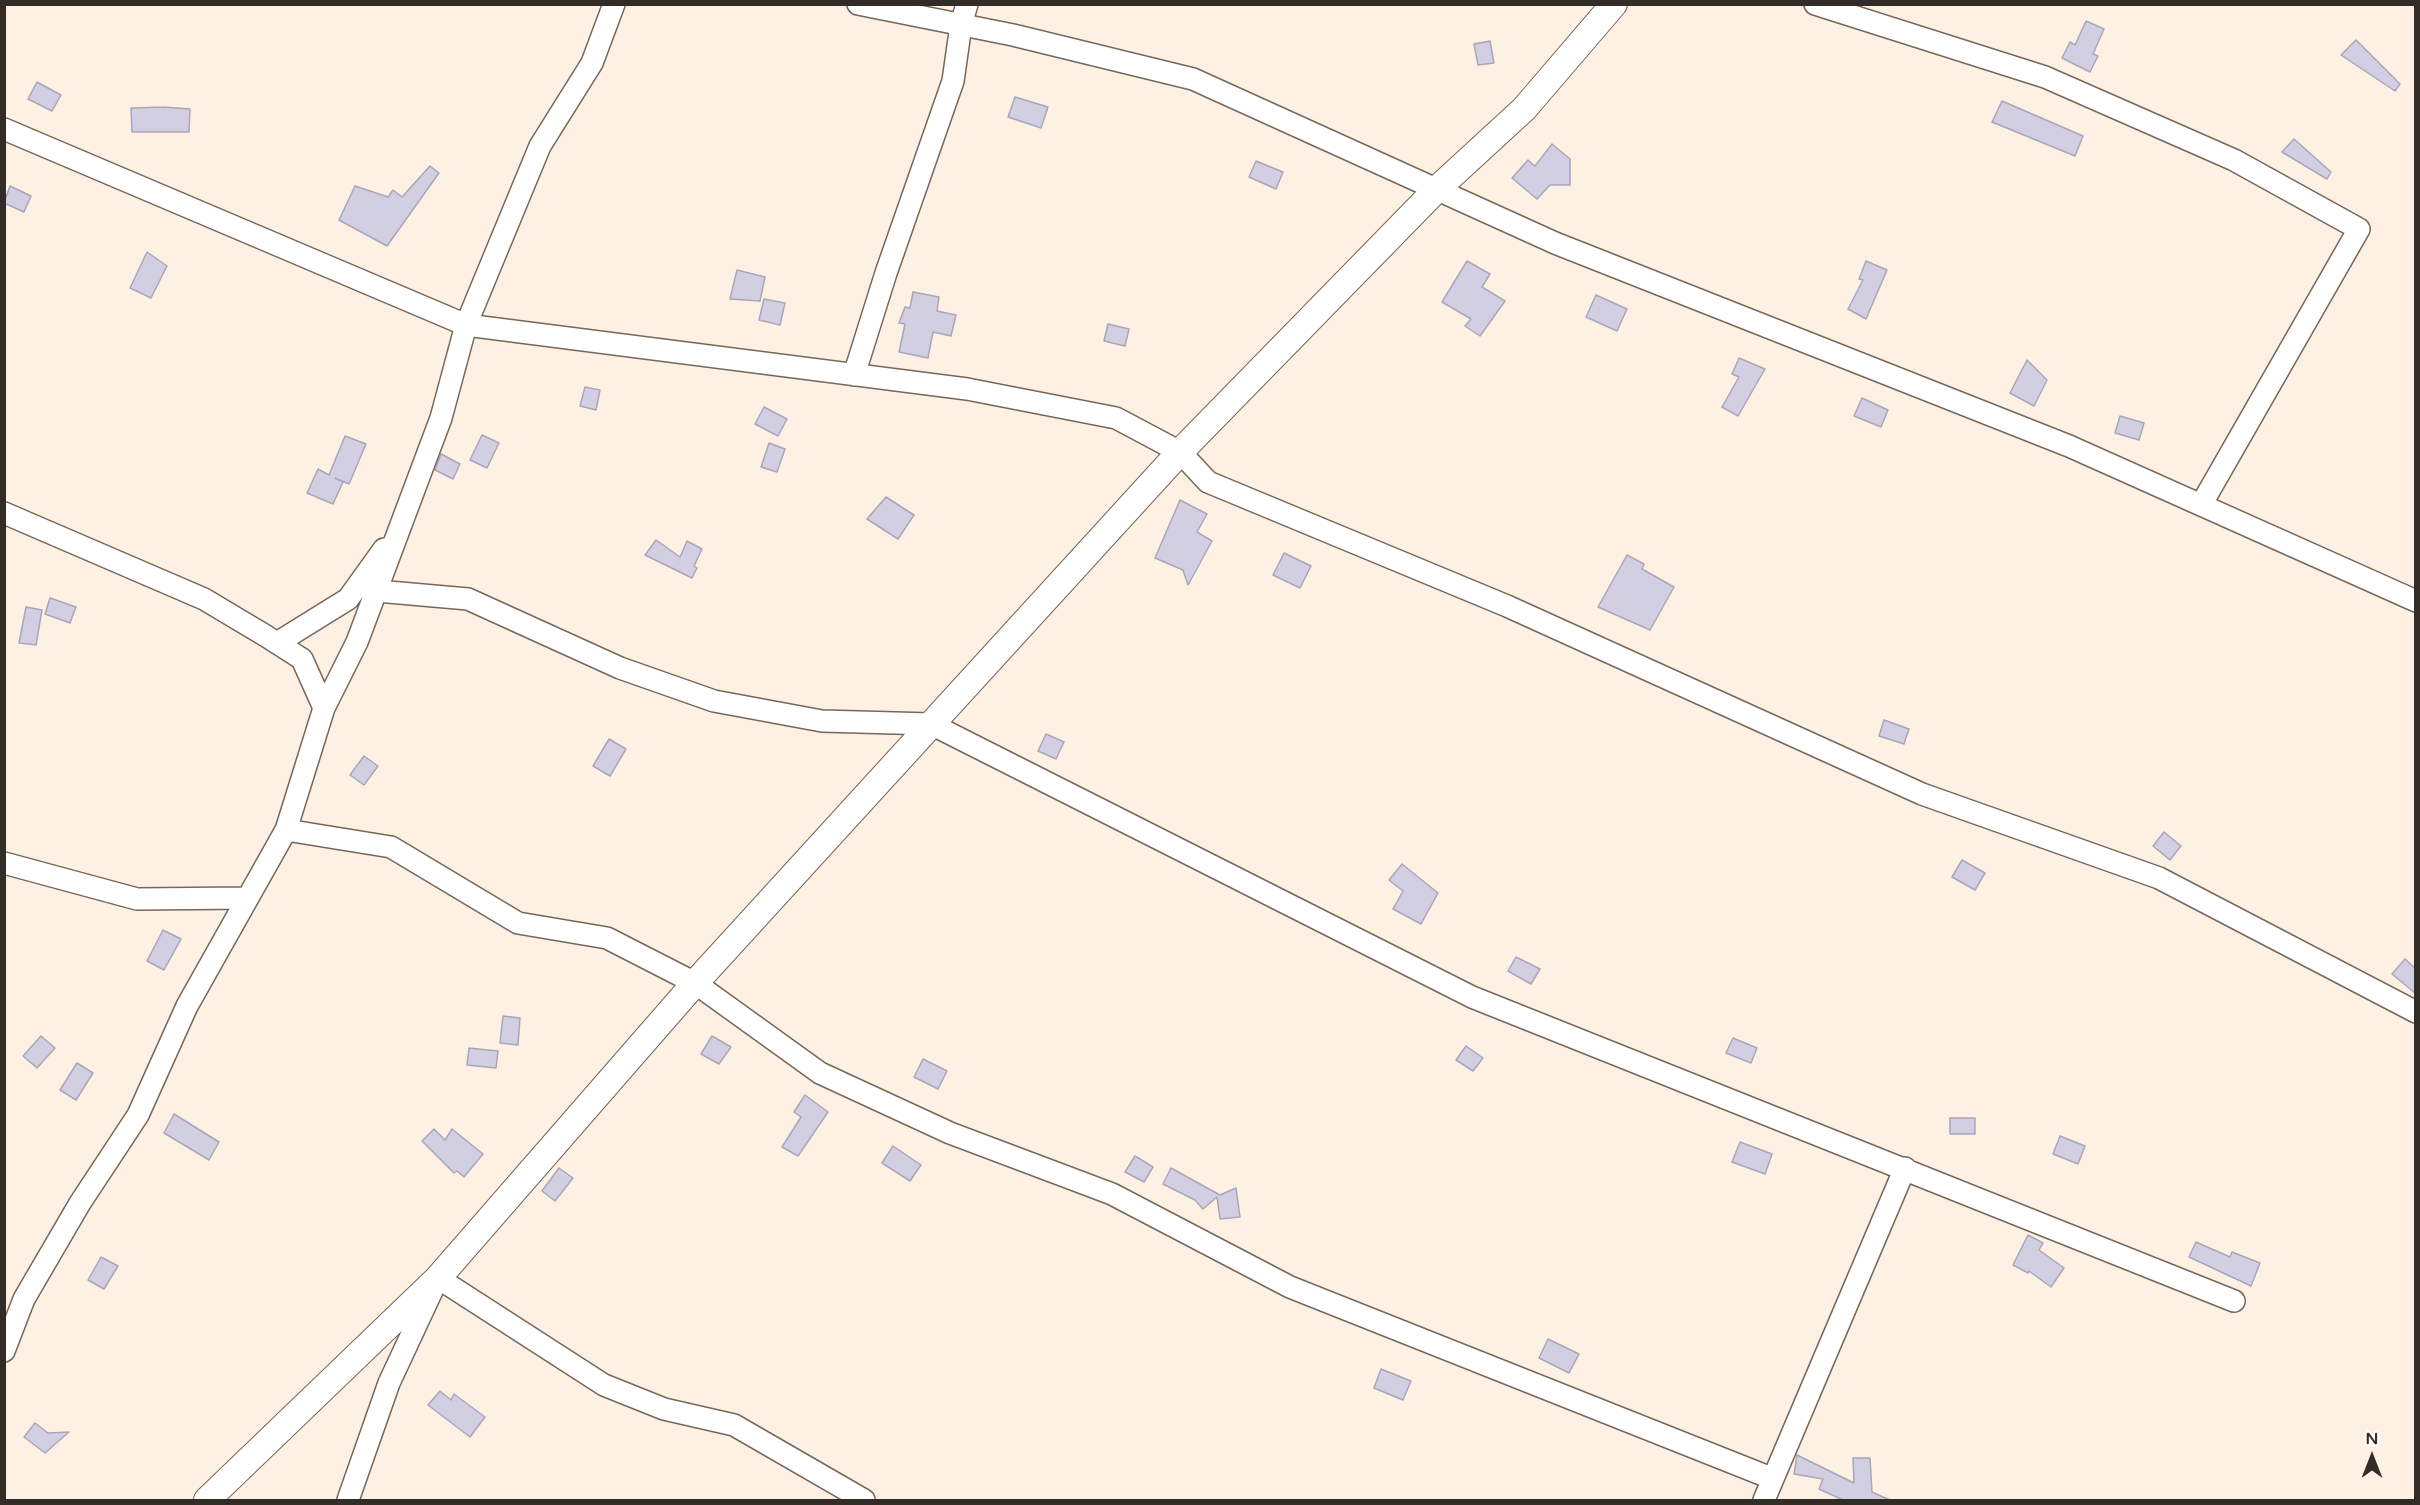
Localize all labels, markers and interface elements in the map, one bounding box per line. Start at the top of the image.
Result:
north arrow [2342,1427,2402,1487]
text: N [2366,1429,2378,1449]

